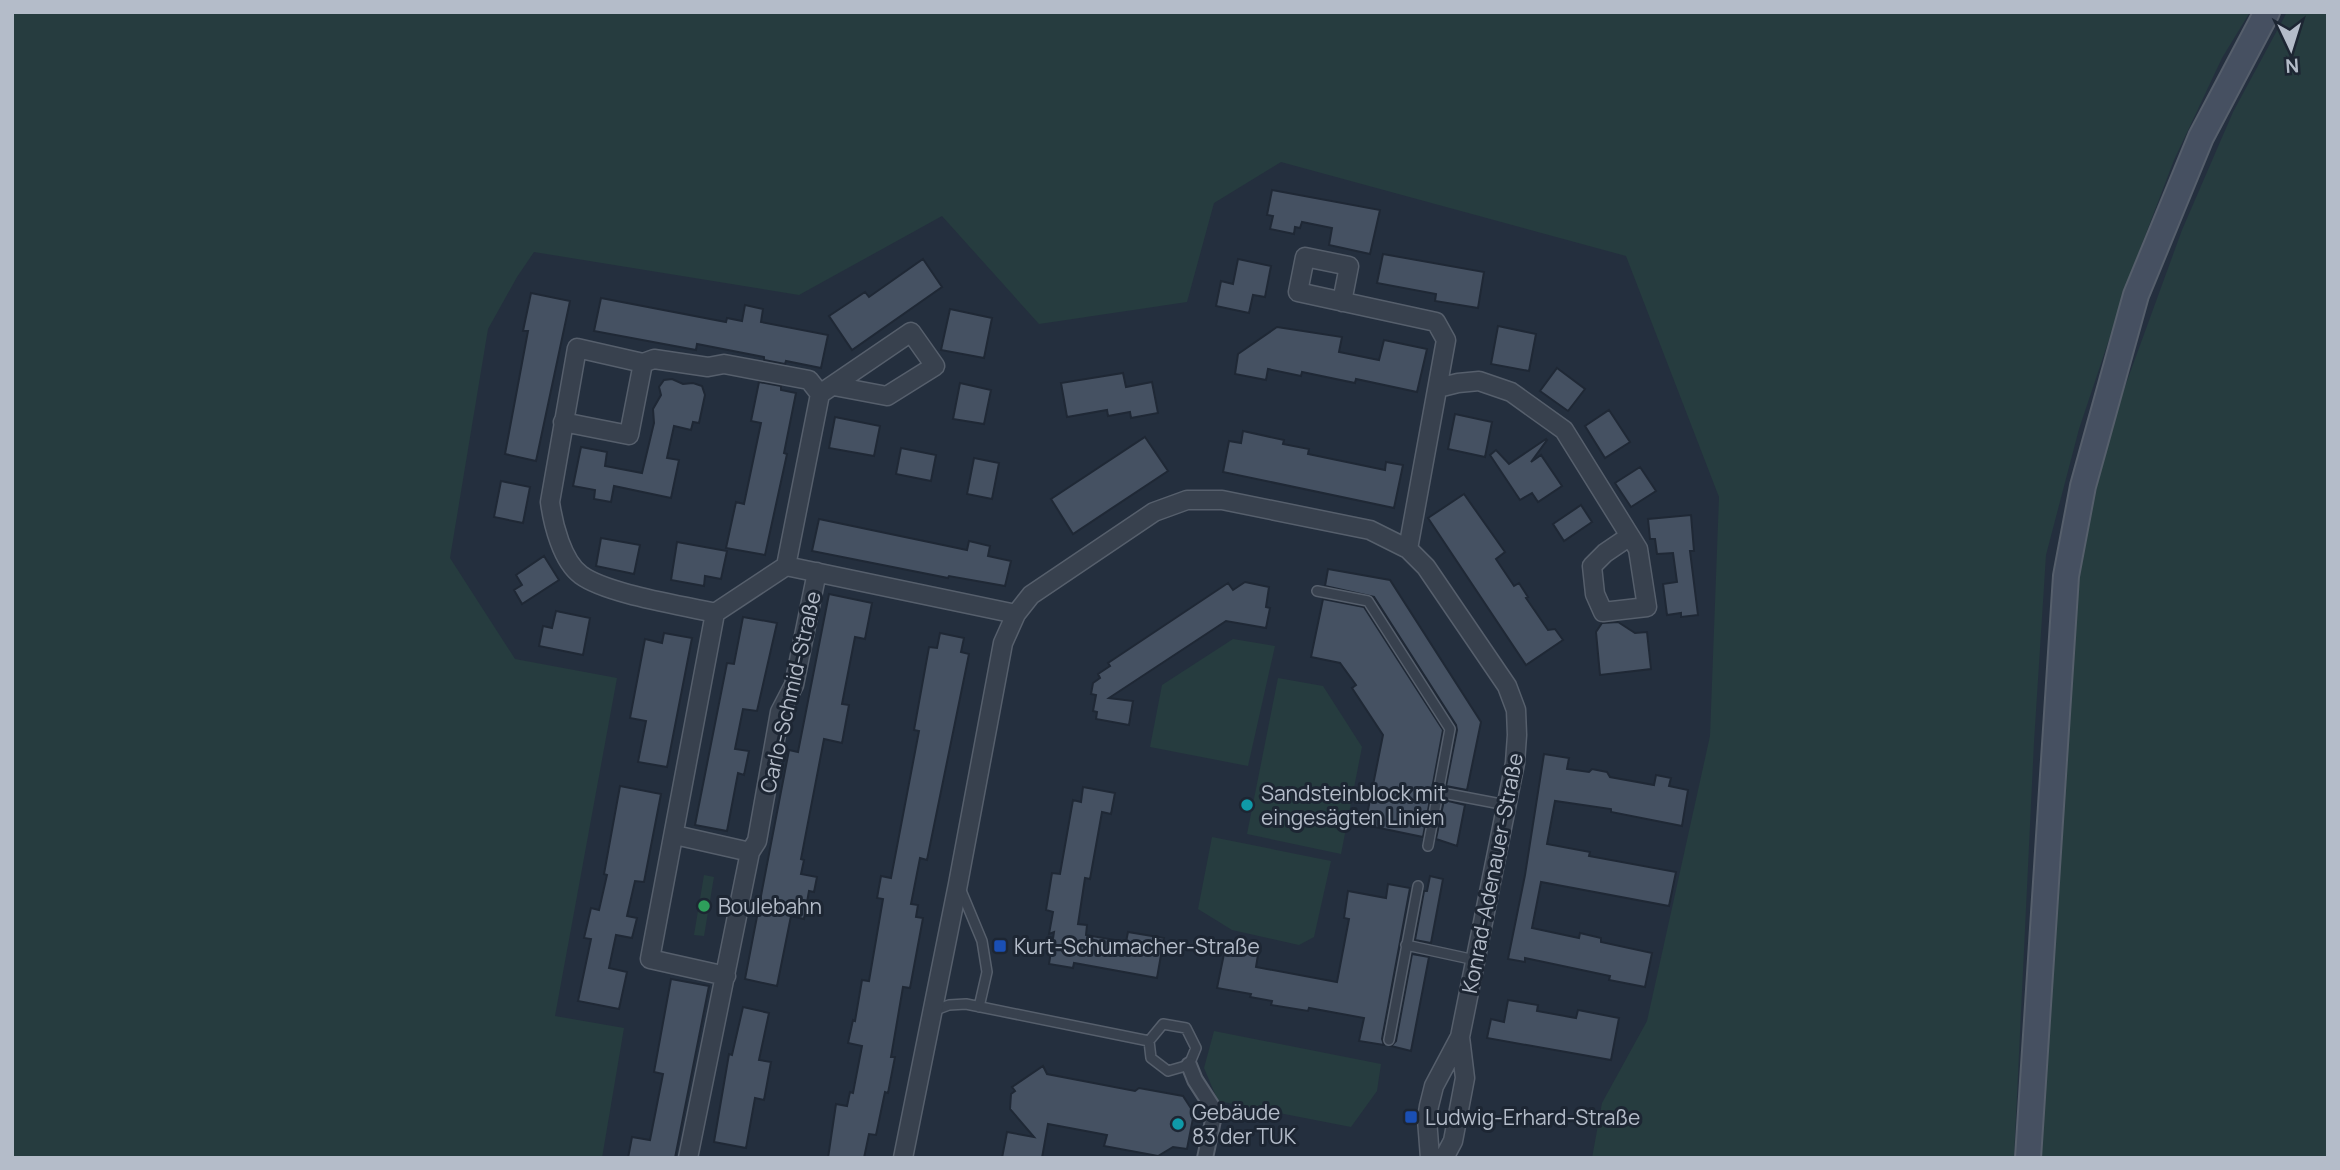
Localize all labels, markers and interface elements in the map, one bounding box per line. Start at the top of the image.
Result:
north arrow [2256,14,2326,84]
text: N [2284,53,2300,79]
street label: Carlo-Schmid-Straße [753,588,827,796]
street label: Konrad-Adenauer-Straße [1455,750,1529,996]
place label: Sandsteinblock mit eingesägten Linien [1261,779,1446,831]
marker: Sandsteinblock mit eingesägten Linien [1239,797,1255,813]
place label: Boulebahn [718,892,822,920]
marker: Boulebahn [696,898,712,914]
place label: Kurt-Schumacher-Straße [1014,932,1260,960]
marker: Kurt-Schumacher-Straße [992,938,1008,954]
place label: Gebäude 83 der TUK [1192,1098,1297,1150]
place label: Ludwig-Erhard-Straße [1425,1103,1640,1131]
marker: Ludwig-Erhard-Straße [1403,1109,1419,1125]
marker: Gebäude 83 der TUK [1170,1116,1186,1132]

